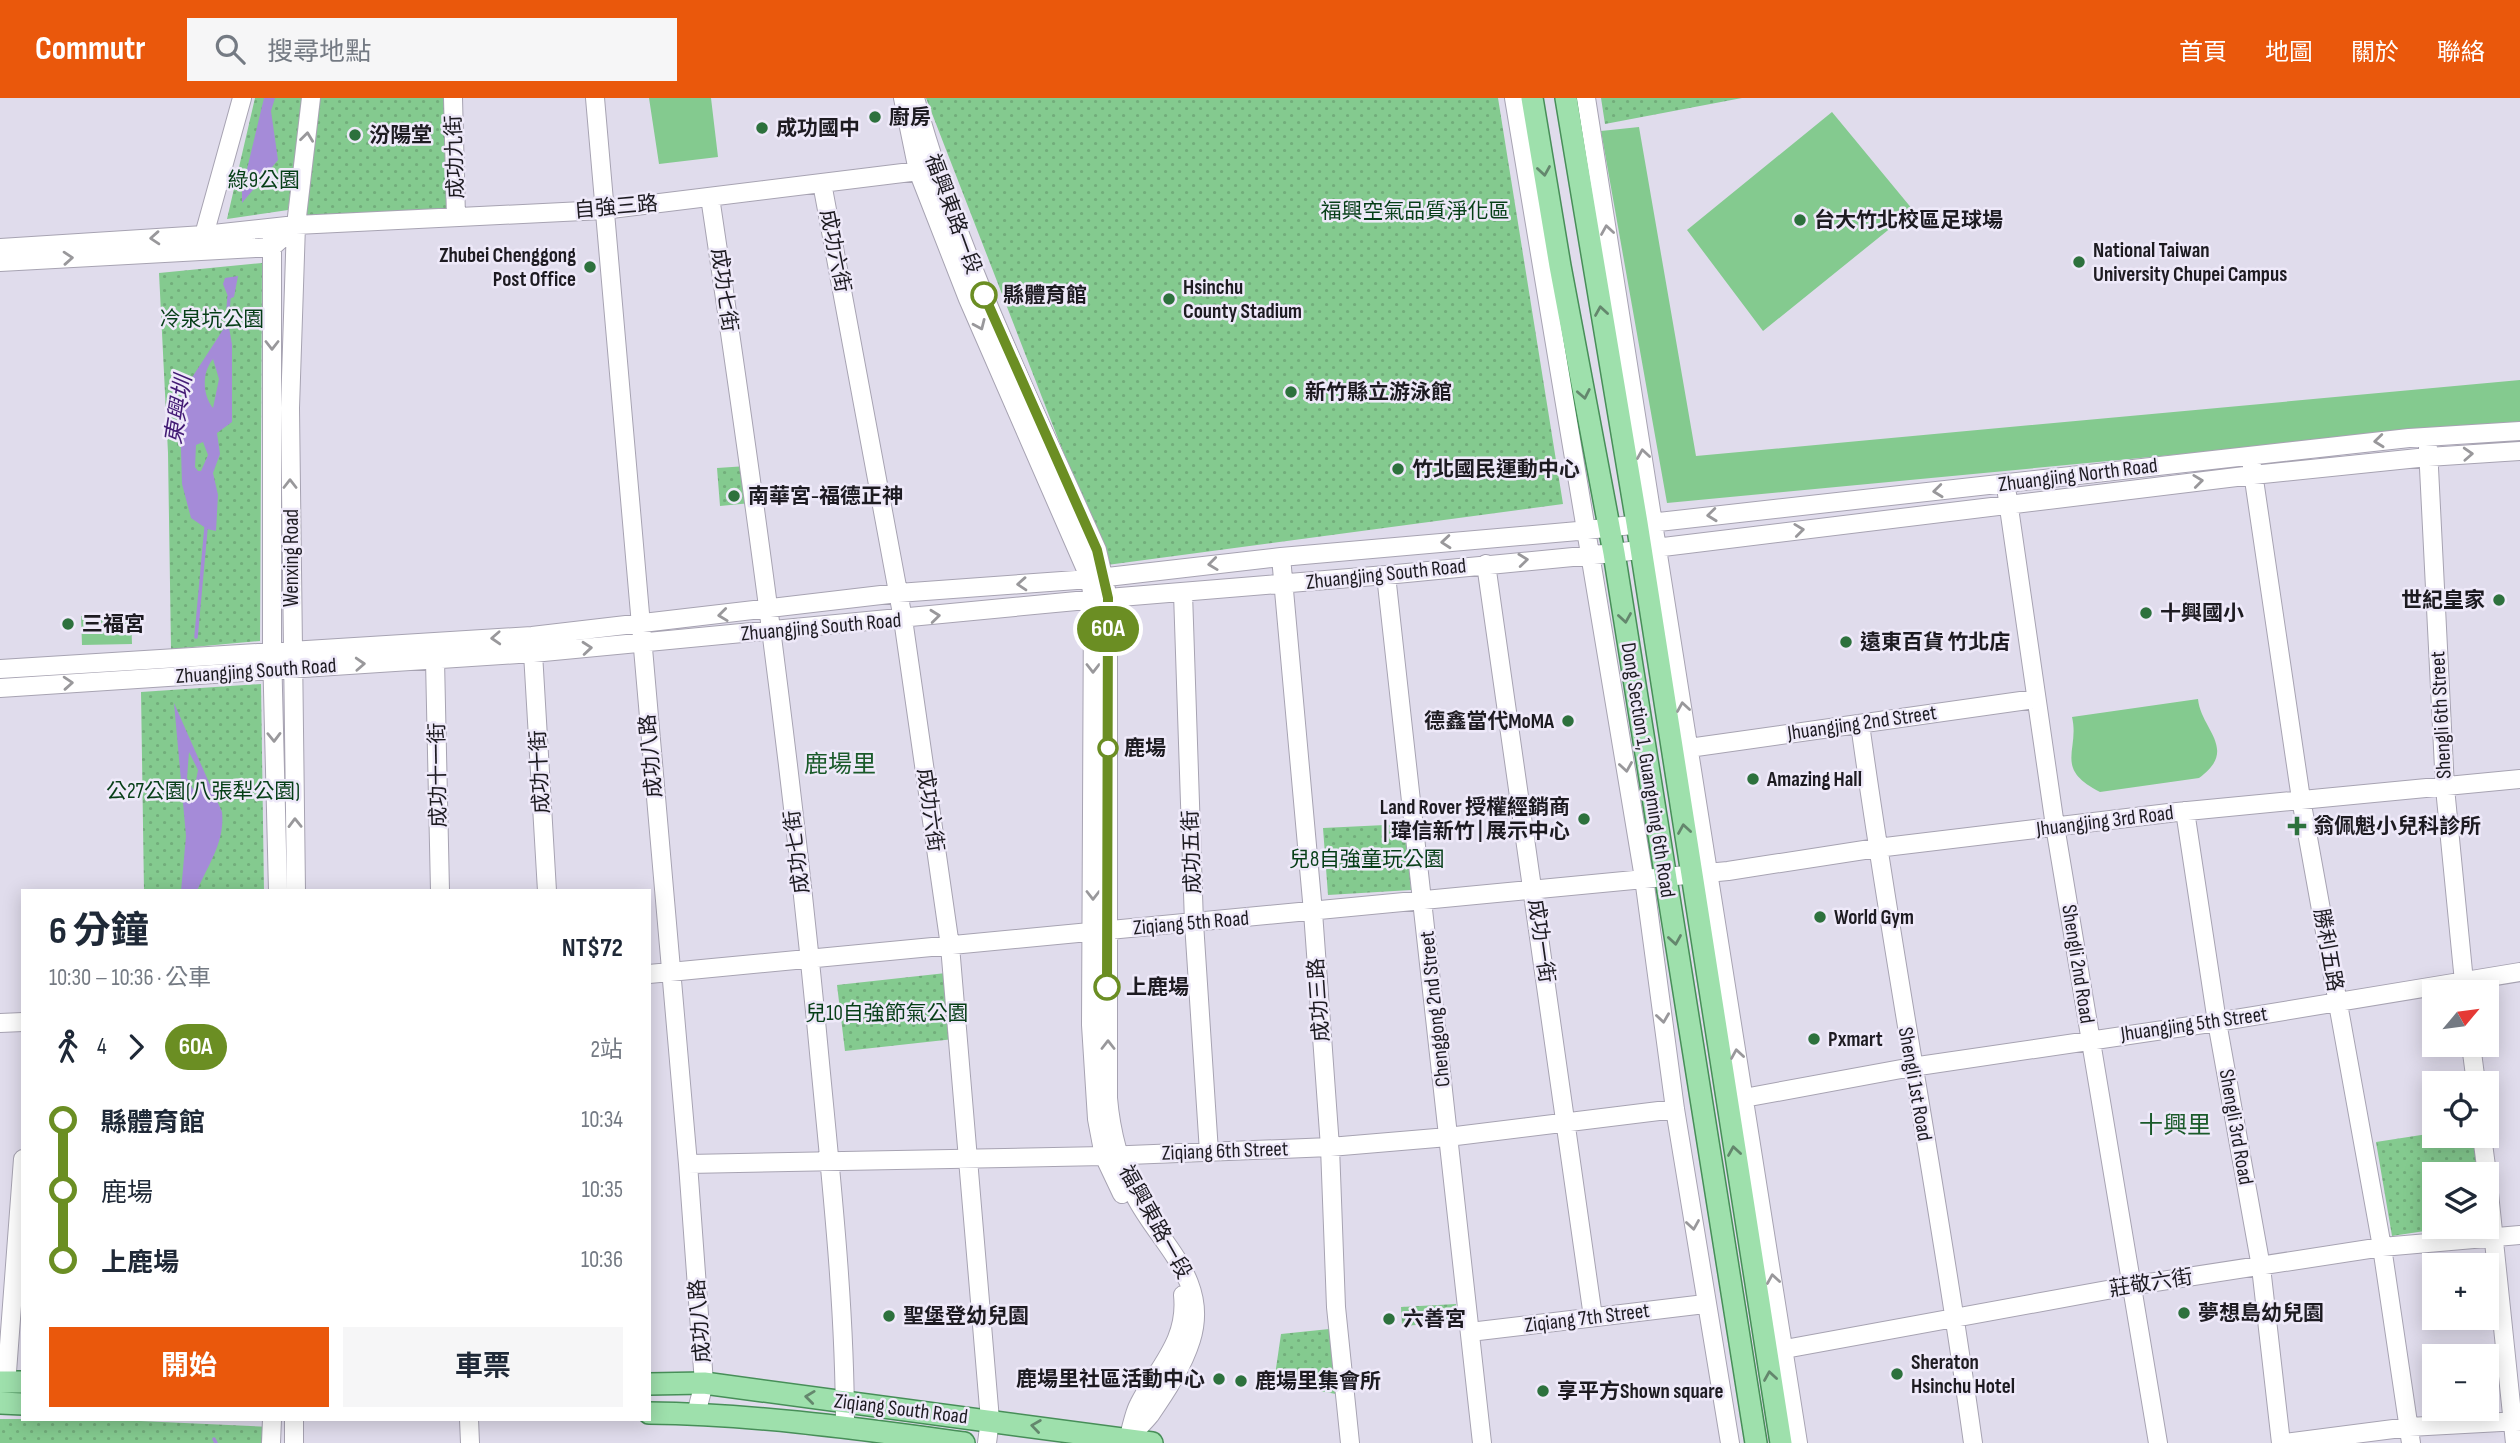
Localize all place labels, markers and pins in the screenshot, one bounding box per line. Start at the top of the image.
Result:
place label: 廚房 [889,105,931,130]
marker: 廚房 [867,109,883,125]
place label: 成功國中 [776,116,860,141]
marker: 成功國中 [754,120,770,136]
place label: 汾陽堂 [369,123,432,148]
marker: 汾陽堂 [347,127,363,143]
place label: 台大竹北校區足球場 [1814,208,2003,233]
marker: 台大竹北校區足球場 [1792,212,1808,228]
place label: National Taiwan University Chupei Campus [2093,238,2287,287]
place label: Zhubei Chenggong Post Office [439,243,576,292]
marker: National Taiwan University Chupei Campus [2071,254,2087,270]
marker: Zhubei Chenggong Post Office [582,259,598,275]
place label: Hsinchu County Stadium [1183,275,1302,324]
marker: 縣體育館 [971,282,997,308]
place label: 縣體育館 [1003,283,1087,308]
marker: Hsinchu County Stadium [1161,291,1177,307]
place label: 新竹縣立游泳館 [1305,380,1452,405]
marker: 新竹縣立游泳館 [1283,384,1299,400]
place label: 竹北國民運動中心 [1412,457,1580,482]
marker: 竹北國民運動中心 [1390,461,1406,477]
place label: 南華宮-福德正神 [748,484,903,509]
marker: 南華宮-福德正神 [726,488,742,504]
place label: 世紀皇家 [2401,588,2485,613]
marker: 世紀皇家 [2491,592,2507,608]
place label: 十興國小 [2160,601,2244,626]
marker: 十興國小 [2138,605,2154,621]
place label: 三福宮 [82,612,145,637]
marker: 三福宮 [60,616,76,632]
place label: 遠東百貨 竹北店 [1860,630,2010,655]
marker: 遠東百貨 竹北店 [1838,634,1854,650]
place label: 德鑫當代MoMA [1424,709,1555,734]
marker: 德鑫當代MoMA [1560,713,1576,729]
place label: 鹿場 [1124,736,1166,761]
marker: 鹿場 [1098,738,1118,758]
place label: Amazing Hall [1766,767,1862,792]
marker: Amazing Hall [1745,771,1761,787]
place label: Land Rover 授權經銷商 | 瑋信新竹 | 展示中心 [1380,795,1570,844]
marker: Land Rover 授權經銷商 | 瑋信新竹 | 展示中心 [1576,811,1592,827]
place label: 翁佩魁小兒科診所 [2313,814,2481,839]
marker: 翁佩魁小兒科診所 [2287,816,2307,836]
place label: World Gym [1834,905,1914,930]
marker: World Gym [1812,909,1828,925]
marker: 上鹿場 [1094,974,1120,1000]
place label: 上鹿場 [1126,975,1189,1000]
place label: Pxmart [1828,1027,1883,1052]
marker: Pxmart [1806,1031,1822,1047]
place label: 夢想島幼兒園 [2198,1301,2324,1326]
place label: 聖堡登幼兒園 [903,1304,1029,1329]
marker: 夢想島幼兒園 [2176,1305,2192,1321]
place label: 六善宮 [1403,1307,1466,1332]
marker: 聖堡登幼兒園 [881,1308,897,1324]
marker: 六善宮 [1381,1311,1397,1327]
place label: Sheraton Hsinchu Hotel [1911,1350,2015,1399]
marker: Sheraton Hsinchu Hotel [1889,1366,1905,1382]
place label: 鹿場里社區活動中心 [1016,1367,1205,1392]
place label: 鹿場里集會所 [1255,1369,1381,1394]
marker: 鹿場里社區活動中心 [1211,1371,1227,1387]
marker: 鹿場里集會所 [1233,1373,1249,1389]
place label: 享平方Shown square [1557,1379,1723,1404]
marker: 享平方Shown square [1535,1383,1551,1399]

